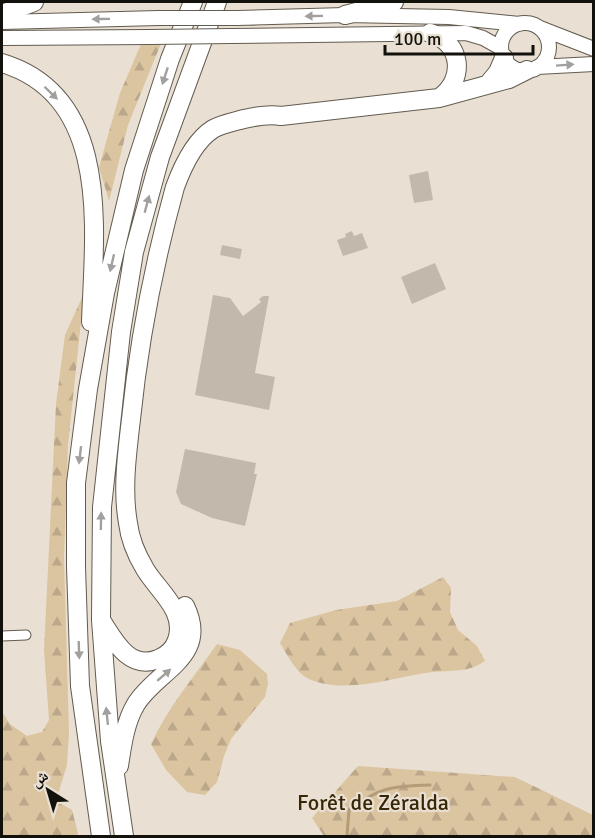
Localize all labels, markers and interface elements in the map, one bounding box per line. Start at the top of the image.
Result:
one-way arrow [304,11,323,21]
one-way arrow [91,14,110,24]
scale bar [385,18,534,56]
text: 100 m [394,28,441,50]
one-way arrow [556,60,575,70]
one-way arrow [160,67,169,85]
one-way arrow [43,86,57,100]
one-way arrow [143,195,152,213]
one-way arrow [107,254,116,273]
one-way arrow [75,446,85,465]
one-way arrow [97,512,106,531]
one-way arrow [74,641,84,660]
one-way arrow [156,668,171,682]
one-way arrow [102,707,112,726]
north arrow [18,760,78,820]
text: ش [27,766,52,792]
park label: Forêt de Zéralda [297,789,449,816]

